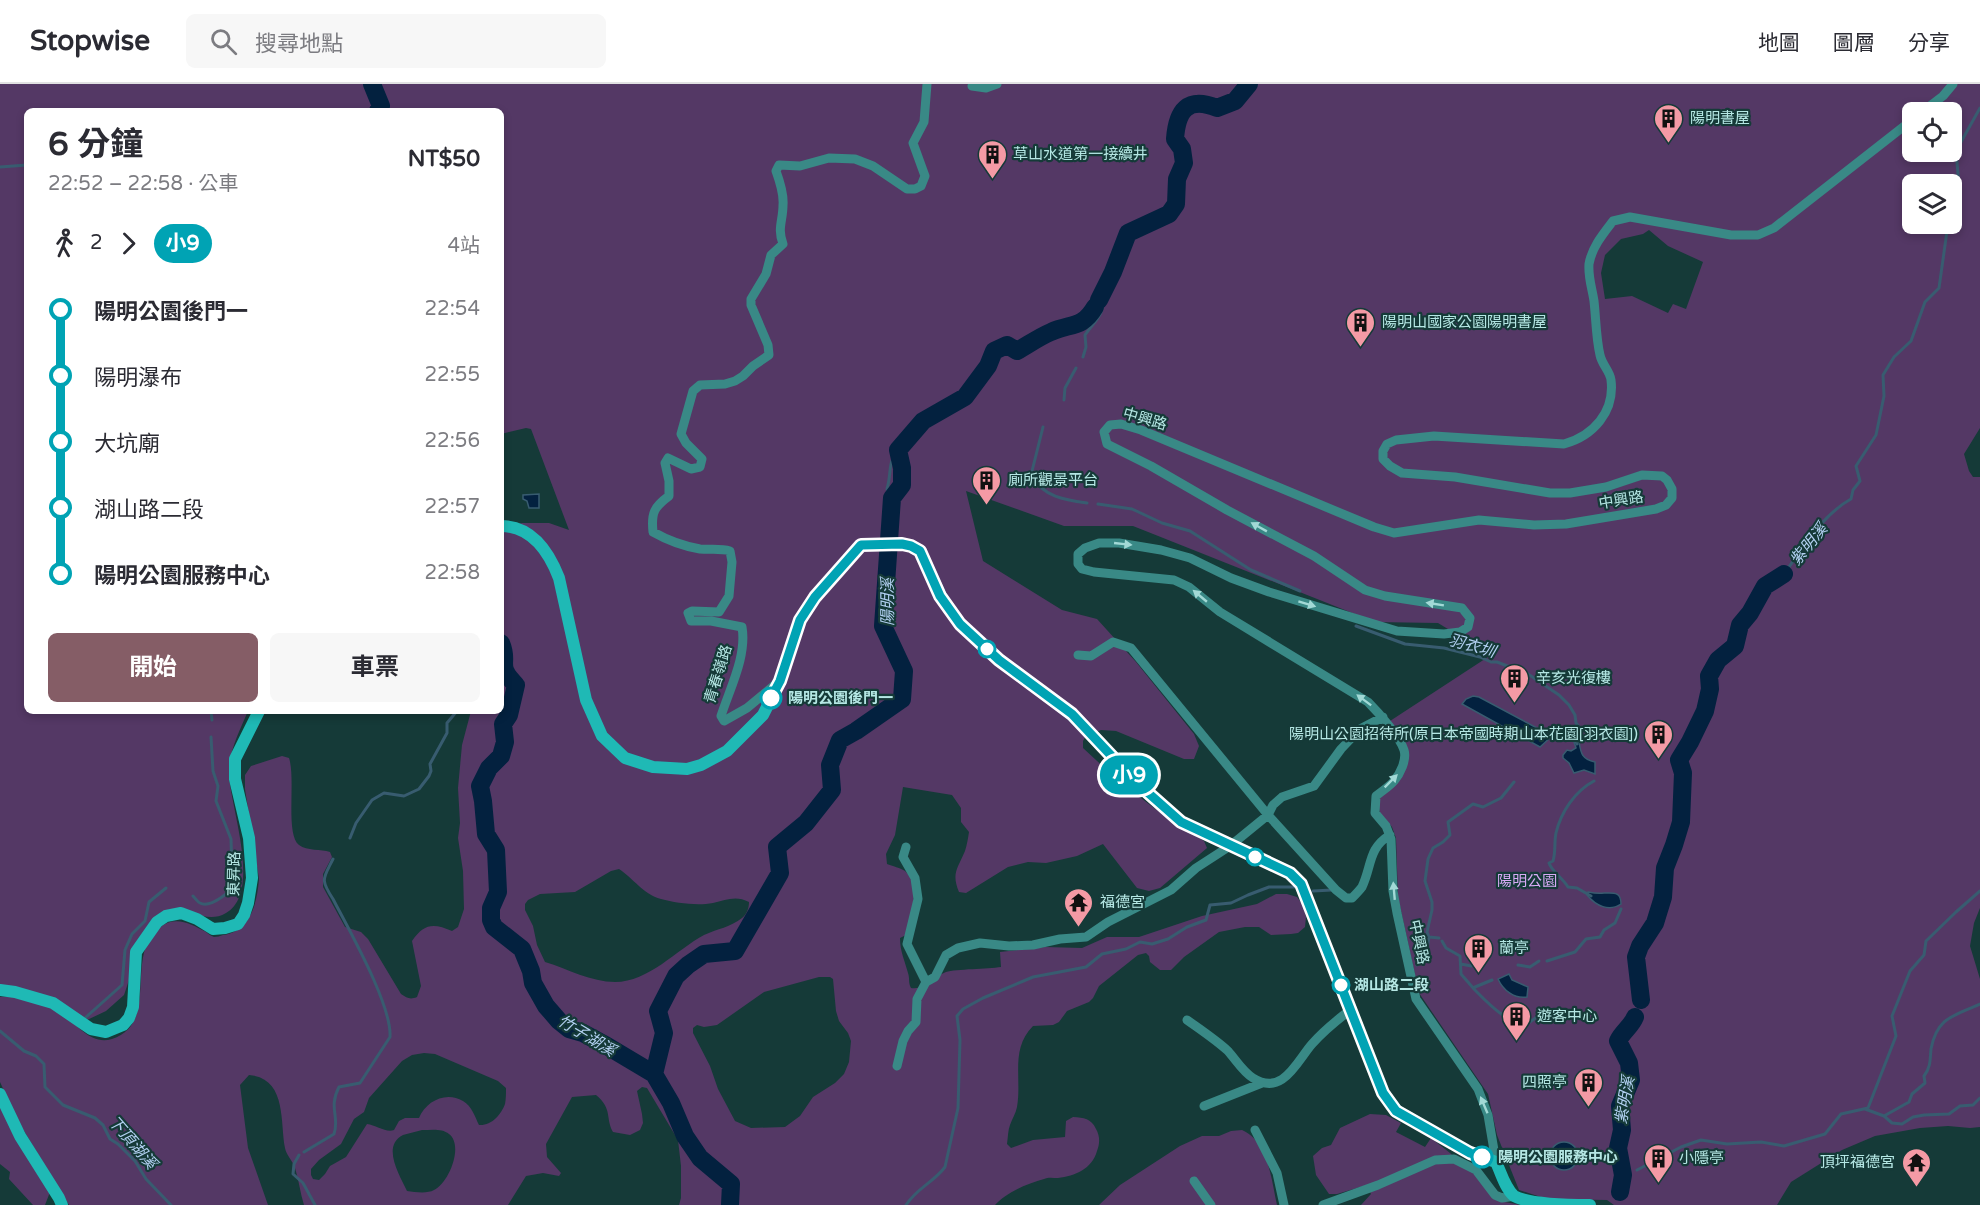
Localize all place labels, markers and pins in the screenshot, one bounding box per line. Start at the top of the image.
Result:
building icon: 陽明書屋 [1653,102,1685,144]
place label: 陽明書屋 [1690,109,1750,127]
building icon: 草山水道第一接續井 [976,138,1008,180]
place label: 草山水道第一接續井 [1013,145,1148,163]
building icon: 陽明山國家公園陽明書屋 [1345,306,1377,348]
place label: 陽明山國家公園陽明書屋 [1382,313,1547,331]
building icon: 廁所觀景平台 [971,464,1003,506]
place label: 廁所觀景平台 [1008,471,1098,489]
unlabelled marker [978,640,996,658]
building icon: 辛亥光復樓 [1499,662,1531,704]
place label: 辛亥光復樓 [1536,669,1611,687]
marker: 陽明公園後門一 [760,687,782,709]
place label: 陽明公園後門一 [788,689,893,707]
building icon: 陽明山公園招待所(原日本帝國時期山本花園[羽衣園]) [1643,718,1675,760]
place label: 陽明山公園招待所(原日本帝國時期山本花園[羽衣園]) [1289,725,1638,743]
unlabelled marker [1246,848,1264,866]
temple icon: 福德宮 [1063,886,1095,928]
place label: 福德宮 [1100,893,1145,911]
building icon: 蘭亭 [1462,932,1494,974]
place label: 蘭亭 [1499,939,1529,957]
marker: 湖山路二段 [1332,976,1350,994]
place label: 湖山路二段 [1354,976,1429,994]
building icon: 遊客中心 [1500,1000,1532,1042]
place label: 遊客中心 [1537,1007,1597,1025]
building icon: 四照亭 [1572,1066,1604,1108]
place label: 四照亭 [1522,1073,1567,1091]
building icon: 小隱亭 [1642,1142,1674,1184]
marker: 陽明公園服務中心 [1471,1146,1493,1168]
temple icon: 頂坪福德宮 [1900,1146,1932,1188]
place label: 陽明公園服務中心 [1498,1148,1618,1166]
place label: 小隱亭 [1679,1149,1724,1167]
place label: 頂坪福德宮 [1820,1153,1895,1171]

